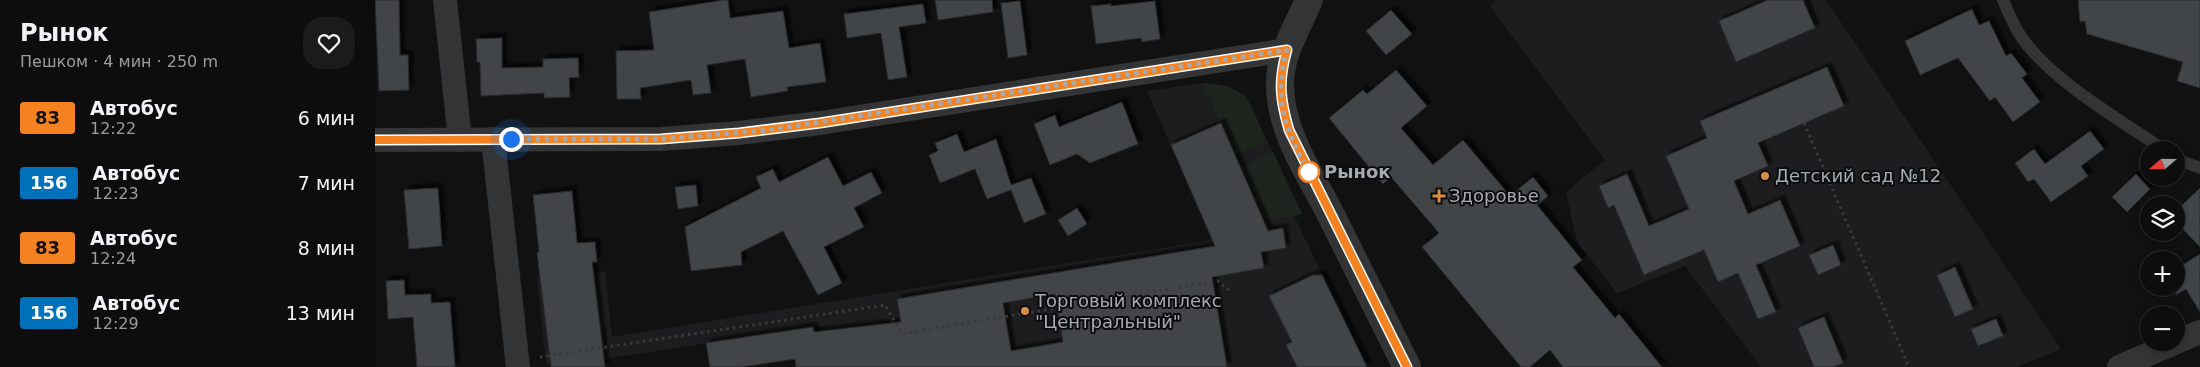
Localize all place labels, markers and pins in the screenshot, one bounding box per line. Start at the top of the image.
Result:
marker: Рынок [1298,161,1320,183]
place label: Рынок [1324,161,1391,182]
place label: Детский сад №12 [1775,165,1941,186]
marker: Детский сад №12 [1759,170,1771,182]
place label: Здоровье [1449,185,1539,206]
marker: Здоровье [1433,190,1445,202]
place label: Торговый комплекс "Центральный" [1034,290,1222,332]
marker: Торговый комплекс "Центральный" [1019,305,1031,317]

